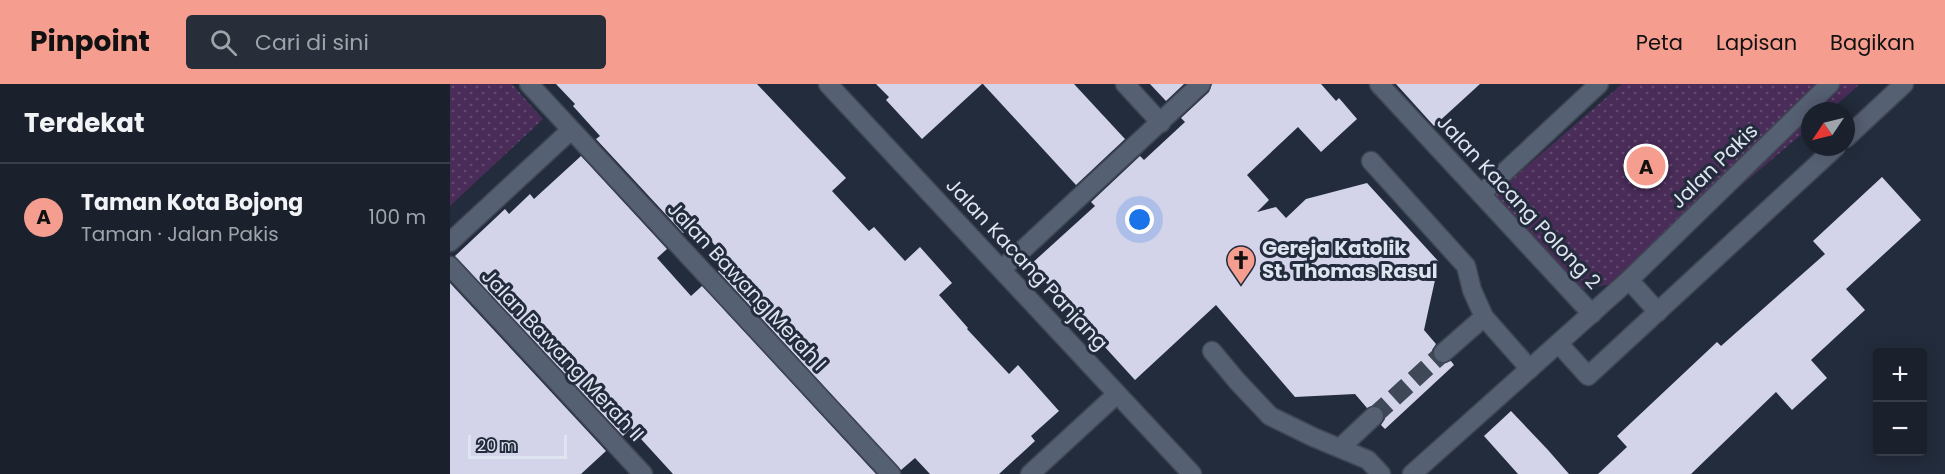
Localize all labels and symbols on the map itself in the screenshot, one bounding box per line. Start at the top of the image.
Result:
north arrow [1801,102,1855,156]
street label: Jalan Kacang Polong 2 [1431,109,1607,295]
street label: Jalan Pakis [1664,117,1764,215]
pin: A [1626,144,1666,188]
street label: Jalan Kacang Panjang [940,172,1114,356]
street label: Jalan Bawang Merah I [661,195,833,377]
your location [1125,205,1154,234]
place label: Gereja Katolik St. Thomas Rasul [1262,234,1438,285]
church icon: Gereja Katolik St. Thomas Rasul [1225,244,1257,286]
street label: Jalan Bawang Merah II [475,263,651,447]
scale bar [468,432,567,460]

